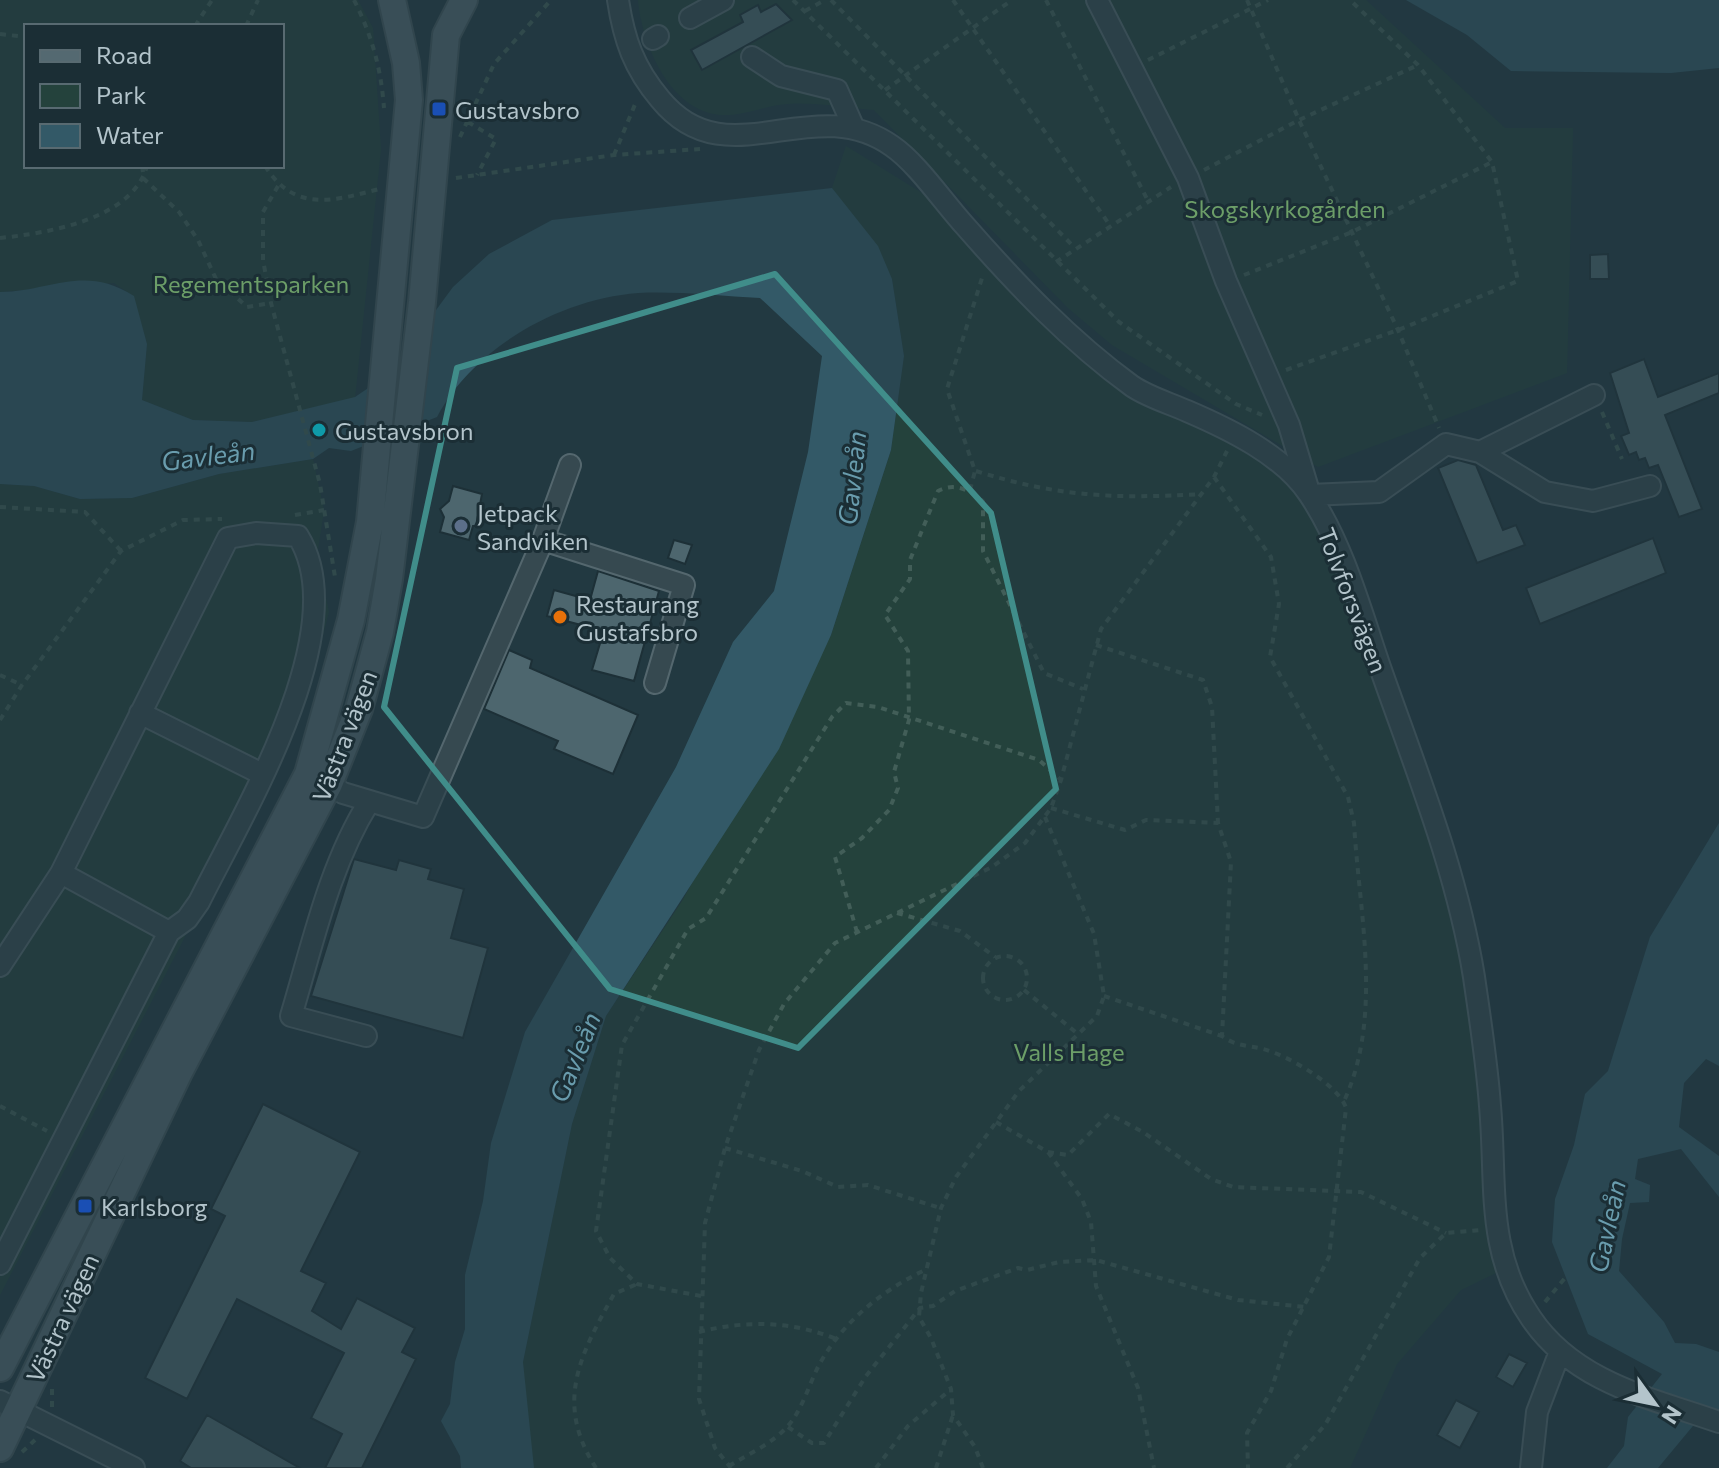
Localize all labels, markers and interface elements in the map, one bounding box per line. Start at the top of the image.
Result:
legend [24,24,284,168]
text: Road [96,40,152,69]
text: Park [96,80,146,109]
place label: Gustavsbro [455,95,580,124]
marker: Gustavsbro [430,100,448,118]
text: Water [96,120,164,149]
park label: Skogskyrkogården [1184,194,1386,223]
park label: Regementsparken [153,269,349,298]
place label: Gustavsbron [335,416,474,445]
marker: Gustavsbron [310,421,328,439]
water label: Gavleån [831,430,871,526]
water label: Gavleån [159,434,257,476]
place label: Jetpack Sandviken [477,498,589,555]
marker: Jetpack Sandviken [452,517,470,535]
street label: Tolvforsvägen [1312,523,1394,677]
place label: Restaurang Gustafsbro [576,589,699,646]
marker: Restaurang Gustafsbro [551,608,569,626]
street label: Västra vägen [306,666,382,806]
water label: Gavleån [542,1008,606,1106]
park label: Valls Hage [1013,1037,1125,1066]
water label: Gavleån [1581,1177,1631,1275]
place label: Karlsborg [101,1192,207,1221]
marker: Karlsborg [76,1197,94,1215]
street label: Västra vägen [20,1249,104,1387]
north arrow [1615,1364,1695,1444]
text: N [1656,1401,1688,1429]

